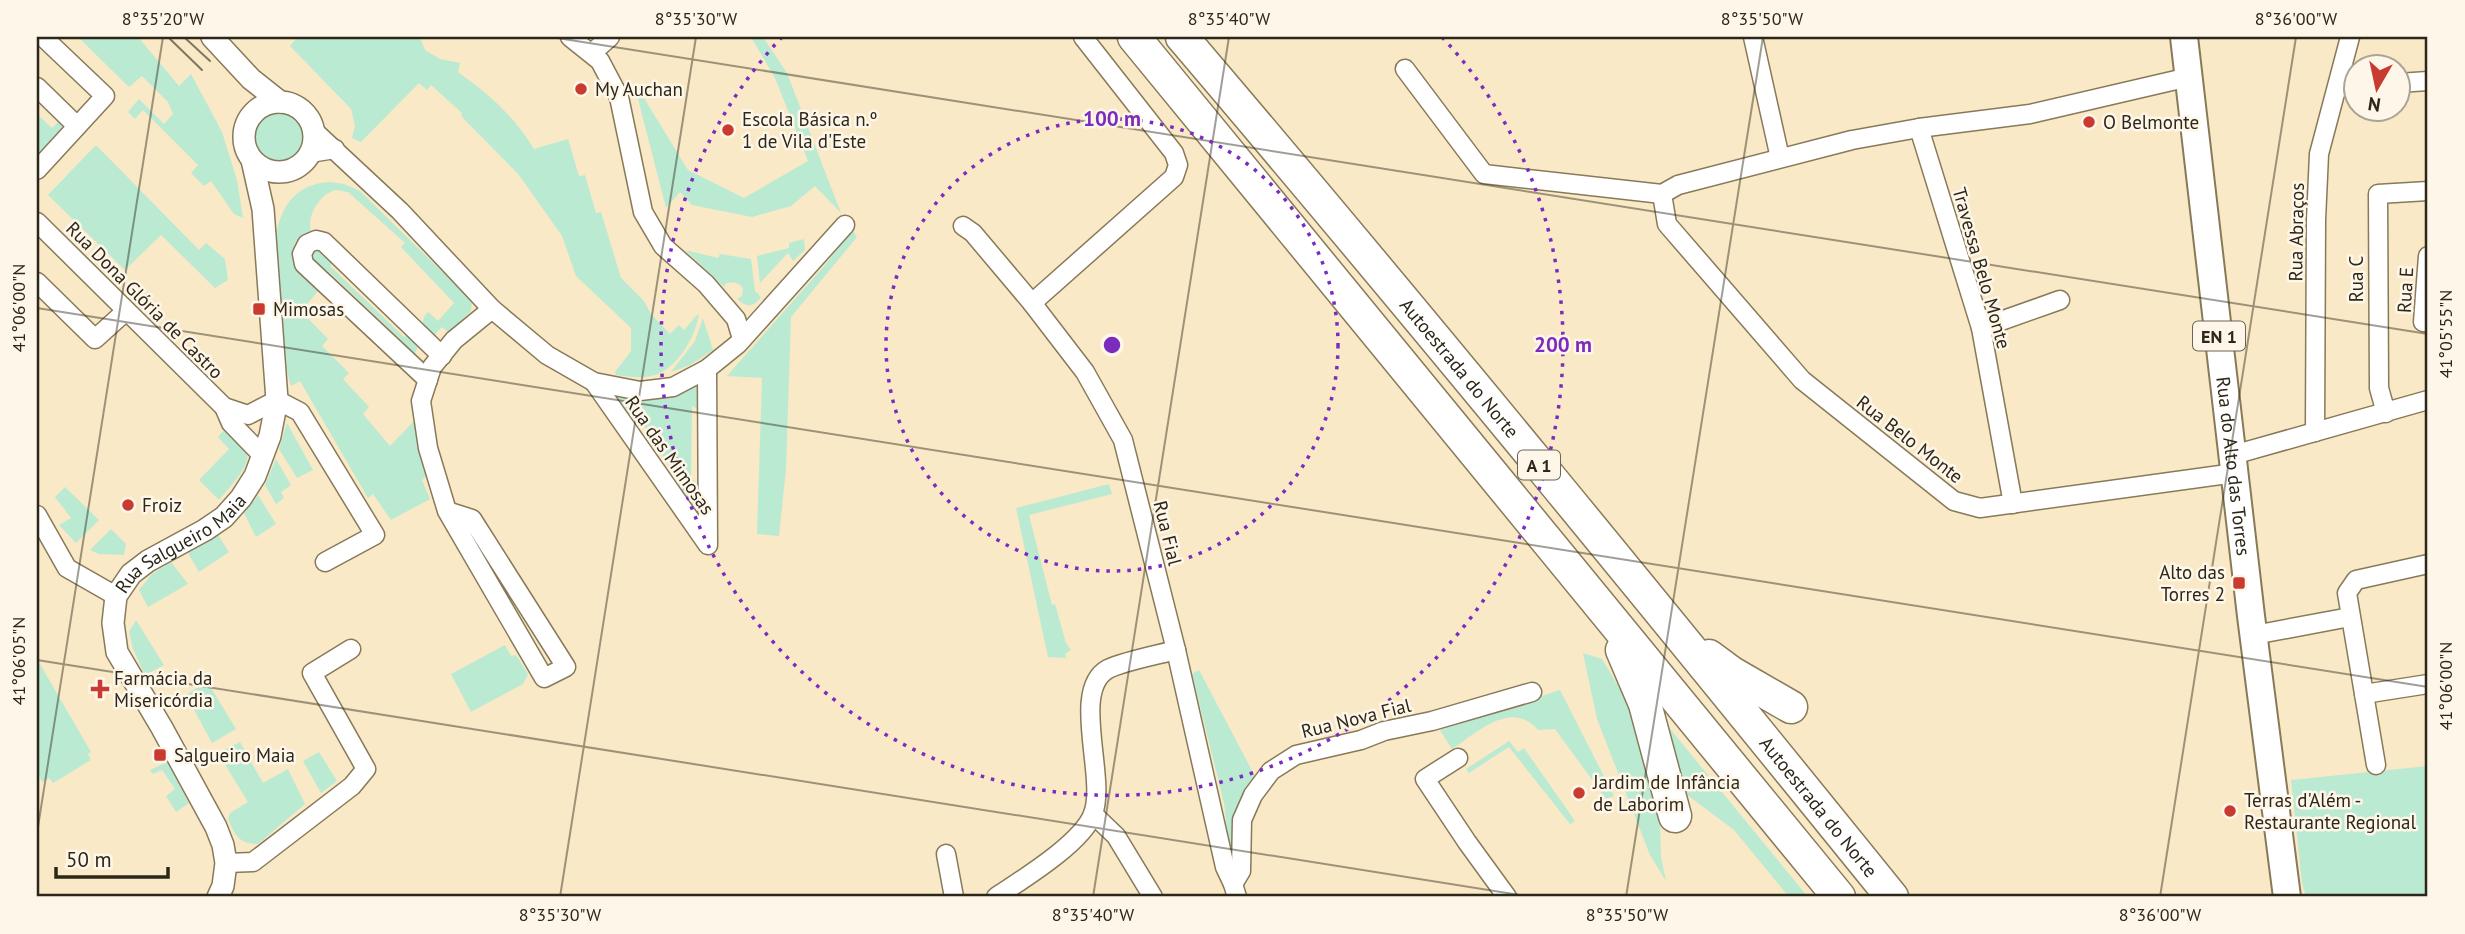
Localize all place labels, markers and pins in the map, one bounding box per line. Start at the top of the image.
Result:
place label: My Auchan [595,77,683,101]
marker: My Auchan [573,81,589,97]
place label: Escola Básica n.º 1 de Vila d'Este [742,107,877,153]
place label: O Belmonte [2103,110,2199,134]
marker: O Belmonte [2081,114,2097,130]
marker: Escola Básica n.º 1 de Vila d'Este [720,122,736,138]
place label: Mimosas [273,297,344,321]
marker: Mimosas [251,301,267,317]
centre of rings [1100,333,1124,357]
place label: Froiz [142,493,182,517]
marker: Froiz [120,497,136,513]
place label: Alto das Torres 2 [2159,560,2225,606]
marker: Alto das Torres 2 [2231,575,2247,591]
place label: Farmácia da Misericórdia [114,666,213,712]
marker: Farmácia da Misericórdia [92,681,108,697]
place label: Salgueiro Maia [174,743,295,767]
marker: Salgueiro Maia [152,747,168,763]
place label: Jardim de Infância de Laborim [1592,770,1740,816]
marker: Jardim de Infância de Laborim [1571,785,1587,801]
place label: Terras d'Além - Restaurante Regional [2244,788,2417,834]
marker: Terras d'Além - Restaurante Regional [2222,803,2238,819]

